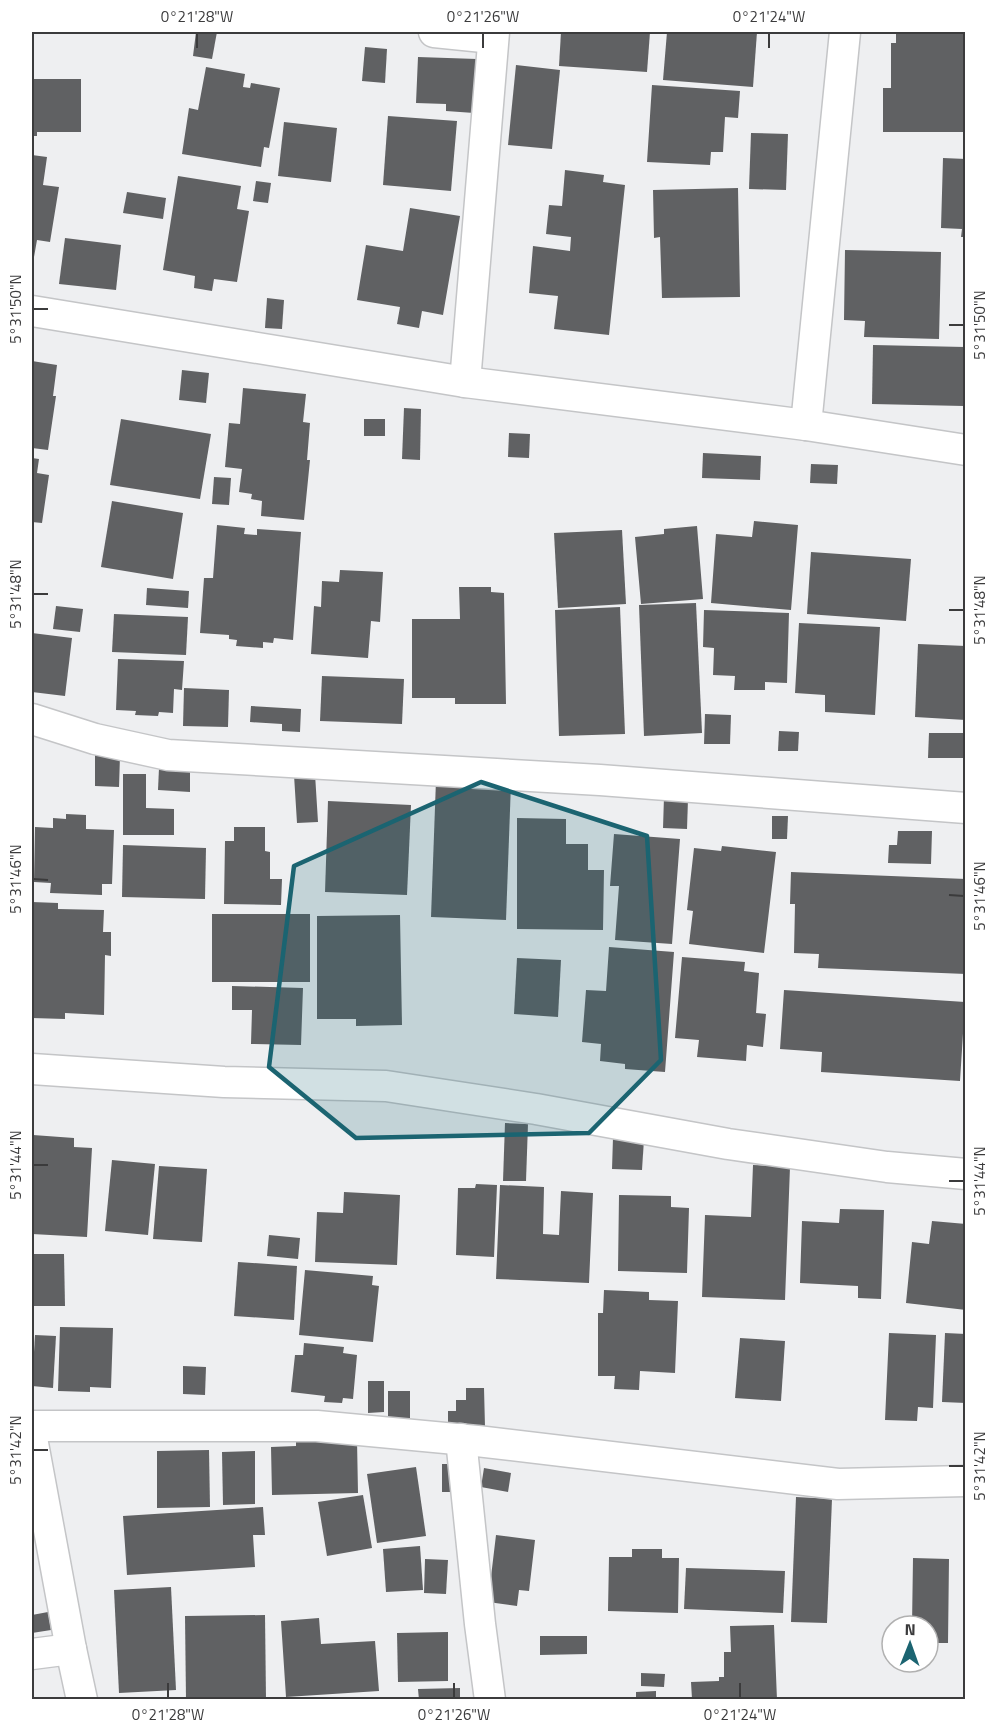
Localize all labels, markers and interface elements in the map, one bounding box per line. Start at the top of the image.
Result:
text: 0°21'28"W [161,5,233,28]
text: 0°21'26"W [447,5,519,28]
text: 0°21'24"W [733,5,805,28]
text: 5°31'50"N [4,274,27,344]
text: 5°31'50"N [968,290,991,360]
text: 5°31'48"N [4,559,27,629]
text: 5°31'48"N [968,575,991,645]
text: 5°31'46"N [4,844,27,914]
text: 5°31'46"N [968,861,991,931]
text: 5°31'44"N [4,1130,27,1200]
text: 5°31'44"N [968,1146,991,1216]
text: 5°31'42"N [4,1415,27,1485]
text: 5°31'42"N [968,1431,991,1501]
north arrow [880,1614,940,1674]
text: N [905,1617,916,1641]
text: 0°21'28"W [132,1703,204,1726]
text: 0°21'26"W [418,1703,490,1726]
text: 0°21'24"W [704,1703,776,1726]

